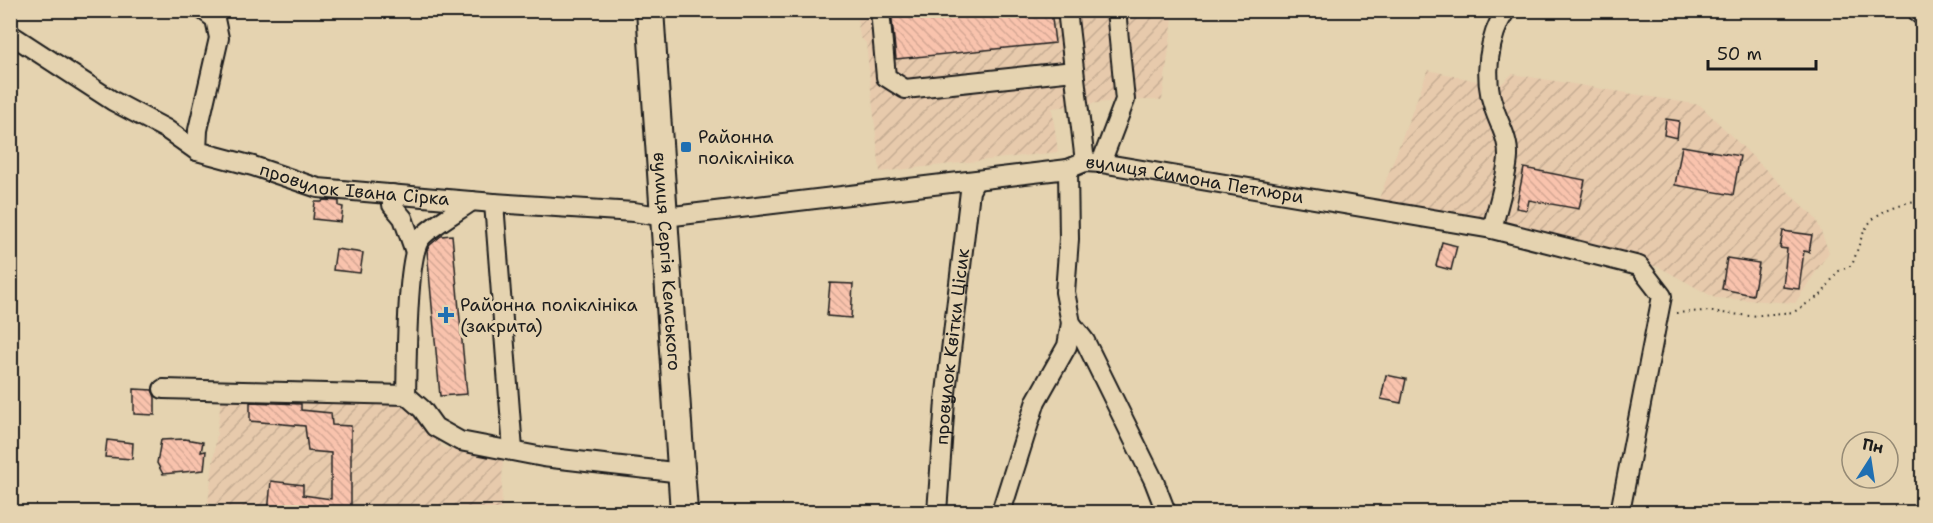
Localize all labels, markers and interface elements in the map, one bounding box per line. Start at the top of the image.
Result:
scale bar [1708,33,1816,71]
text: 50 m [1717,42,1762,66]
place label: Районна поліклініка [698,125,794,170]
marker: Районна поліклініка [679,140,693,154]
street label: вулиця Симона Петлюри [1085,150,1306,209]
street label: вулиця Сергія Кемського [648,151,686,372]
street label: провулок Івана Сірка [257,157,450,211]
street label: провулок Квітки Цісик [930,247,975,446]
place label: Районна поліклініка (закрита) [460,293,638,338]
marker: Районна поліклініка (закрита) [437,306,455,324]
north arrow [1840,430,1900,490]
text: Пн [1860,433,1886,458]

